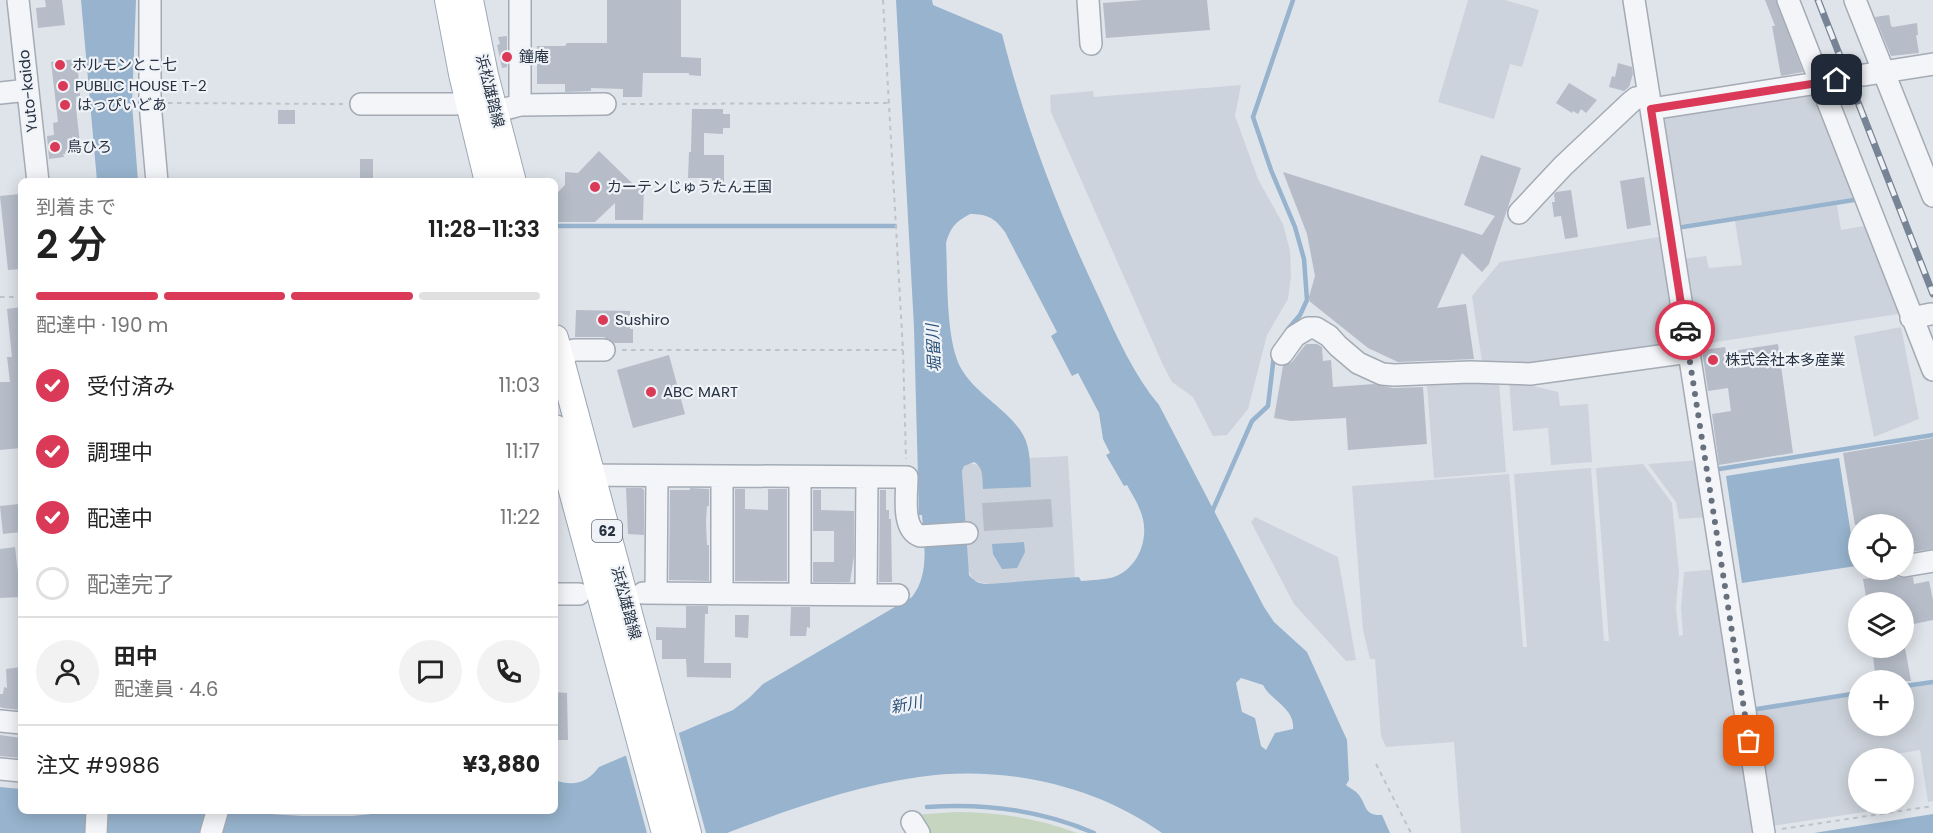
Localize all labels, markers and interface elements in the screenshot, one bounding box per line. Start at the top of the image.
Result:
place label: 鐘庵 [519,46,549,67]
street label: Yuto-kaido [13,49,42,133]
marker: 鐘庵 [500,50,514,64]
street label: 浜松雄踏線 [471,52,510,130]
place label: ホルモンとこ七 [72,54,177,75]
pin [1811,54,1862,105]
marker: ホルモンとこ七 [53,58,67,72]
icon: home [1820,63,1853,96]
place label: PUBLIC HOUSE T-2 [75,75,207,96]
marker: PUBLIC HOUSE T-2 [56,79,70,93]
place label: はっぴいどあ [77,94,167,115]
marker: はっぴいどあ [58,98,72,112]
place label: 鳥ひろ [67,136,112,157]
marker: 鳥ひろ [48,140,62,154]
place label: カーテンじゅうたん王国 [607,176,772,197]
marker: カーテンじゅうたん王国 [588,180,602,194]
text: 到着まで [36,193,116,221]
text: 11:28–11:33 [428,214,540,245]
text: 2 分 [36,217,107,272]
courier [1655,300,1715,360]
place label: Sushiro [615,309,670,330]
text: 配達中 · 190 m [36,311,168,339]
marker: Sushiro [596,313,610,327]
icon: car [1669,314,1702,347]
water label: 堀留川 [921,321,946,373]
place label: 株式会社本多産業 [1725,349,1845,370]
marker: 株式会社本多産業 [1706,353,1720,367]
icon: check [36,369,69,402]
text: 受付済み [87,371,175,402]
text: 11:03 [499,371,540,399]
place label: ABC MART [663,381,738,402]
marker: ABC MART [644,385,658,399]
icon: check [36,435,69,468]
text: 調理中 [87,437,153,468]
text: 11:17 [506,437,540,465]
icon: check [36,501,69,534]
text: 配達中 [87,503,153,534]
text: 11:22 [500,503,540,531]
map controls [1848,514,1914,814]
button: locate [1848,514,1914,580]
road number: 62 [592,520,622,542]
street label: 浜松雄踏線 [607,564,646,642]
text: 配達完了 [87,569,175,600]
button: layers [1848,592,1914,658]
button: person [36,640,99,703]
button: chat [399,640,462,703]
button: phone [477,640,540,703]
text: 田中 [114,641,158,672]
button: + [1848,670,1914,736]
text: 配達員 · 4.6 [114,675,218,703]
water label: 新川 [888,690,926,719]
pin [1723,715,1774,766]
icon: bag [1732,724,1765,757]
button: − [1848,748,1914,814]
text: ¥3,880 [463,749,540,780]
text: 注文 #9986 [36,750,160,781]

